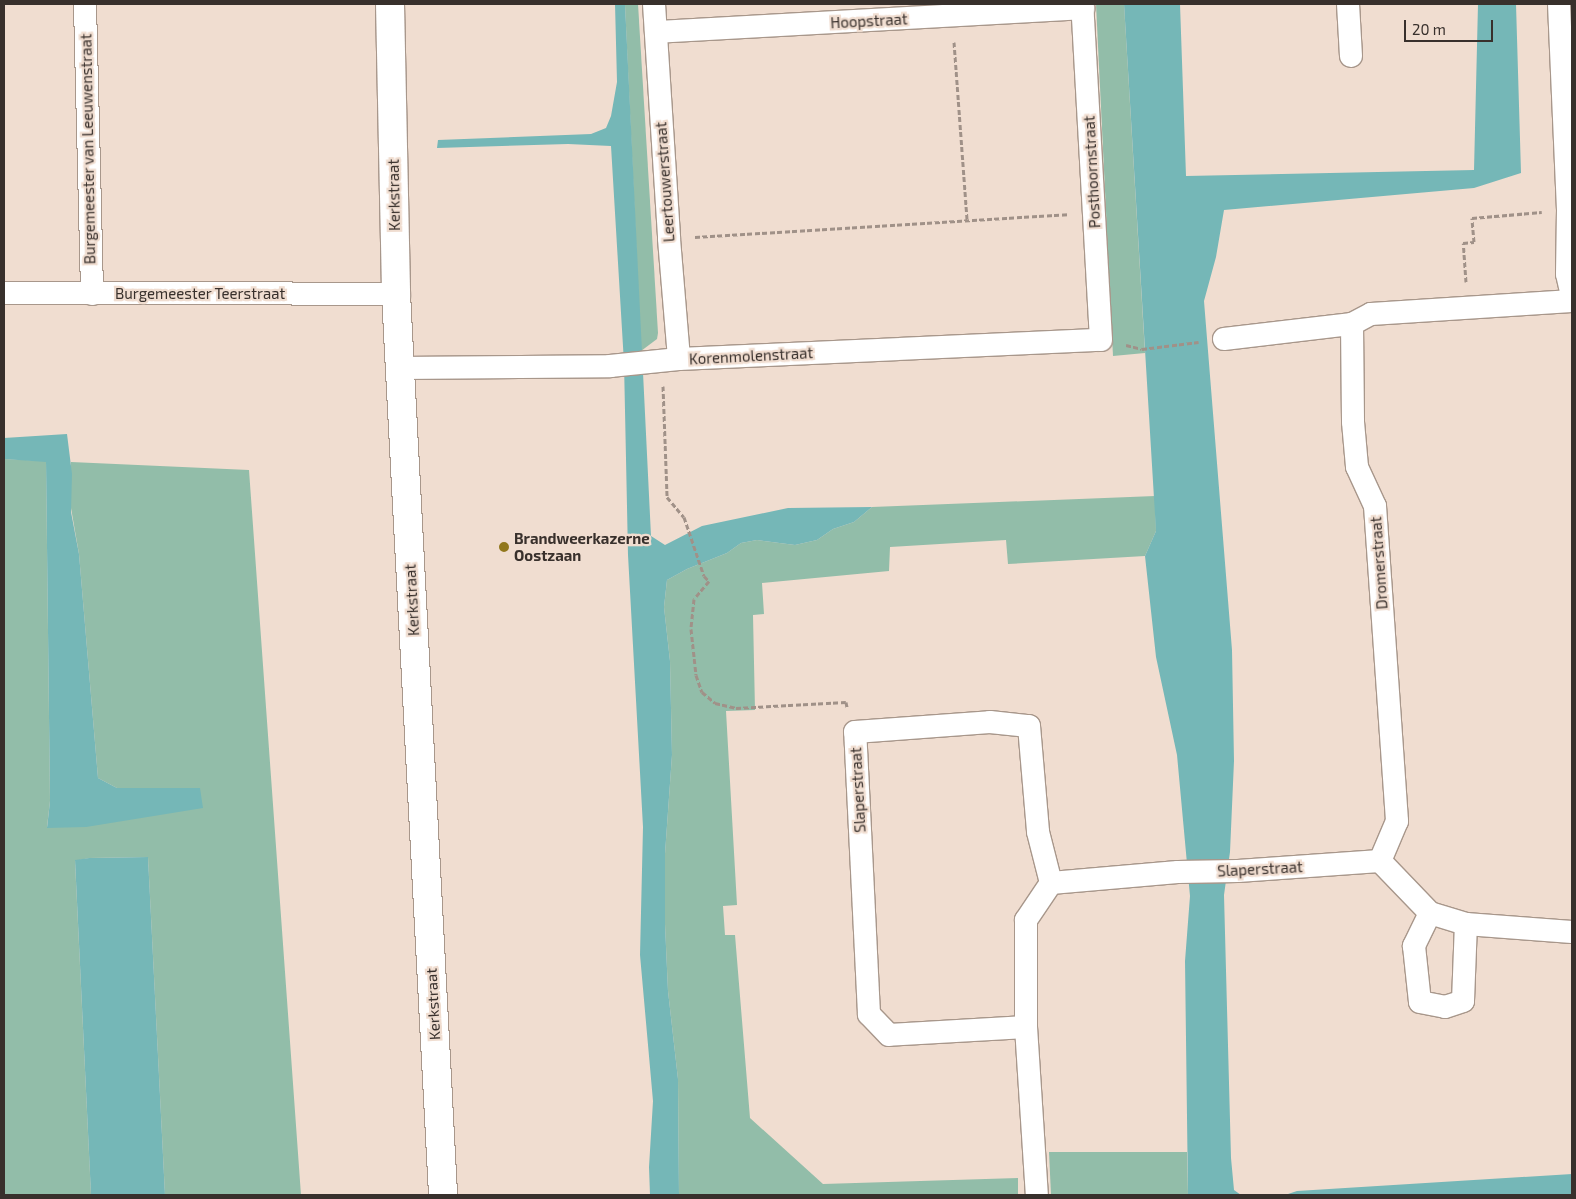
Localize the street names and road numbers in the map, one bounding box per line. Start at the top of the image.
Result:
street label: Hoopstraat [830,10,908,32]
street label: Burgemeester van Leeuwenstraat [77,33,99,265]
street label: Posthoornstraat [1080,115,1104,229]
street label: Leertouwerstraat [652,121,678,243]
street label: Kerkstraat [384,159,404,231]
street label: Burgemeester Teerstraat [115,285,285,303]
street label: Korenmolenstraat [689,344,813,368]
street label: Dromerstraat [1367,516,1391,610]
street label: Kerkstraat [401,564,423,636]
street label: Slaperstraat [847,747,869,833]
street label: Slaperstraat [1217,858,1303,880]
street label: Kerkstraat [422,968,444,1040]

